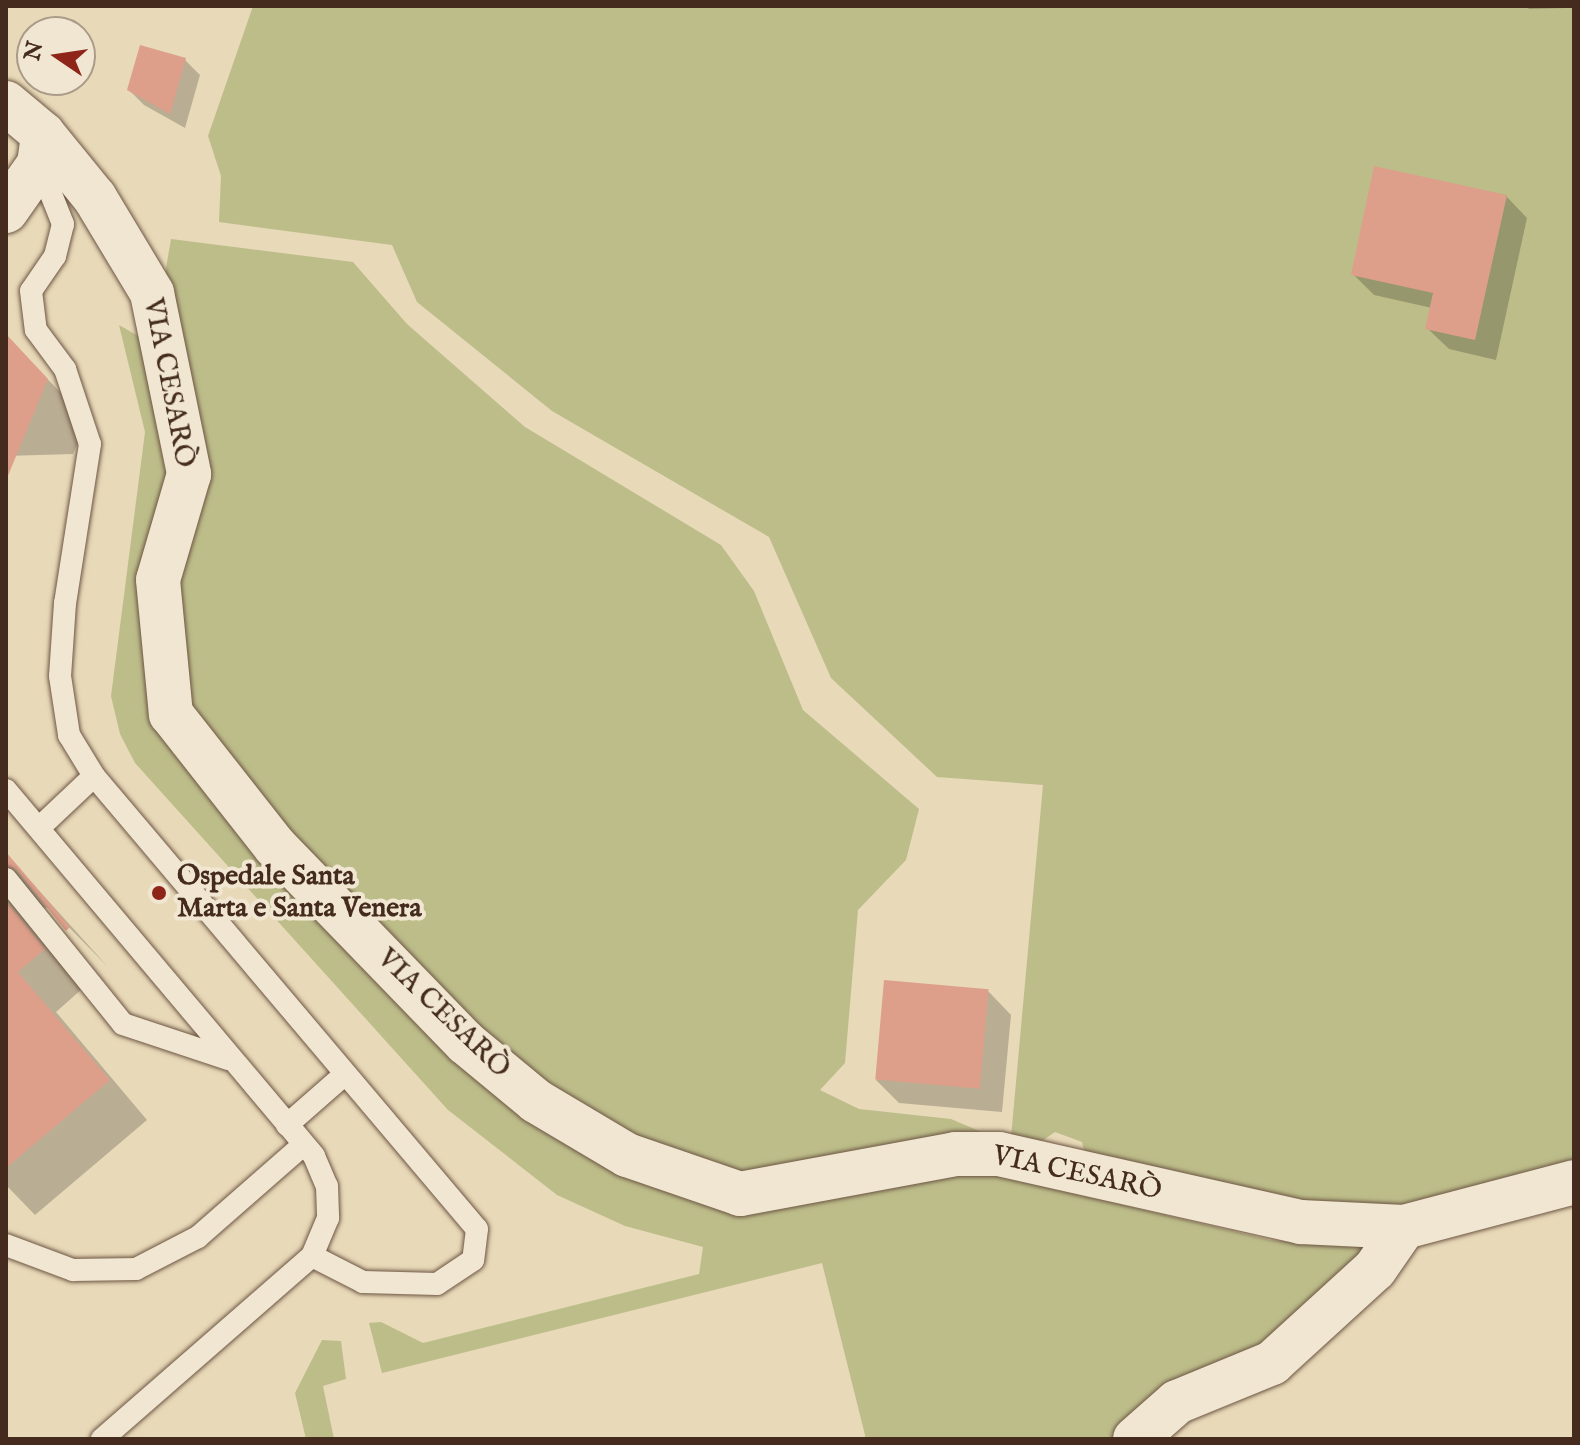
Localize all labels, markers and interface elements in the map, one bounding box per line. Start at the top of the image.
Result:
north arrow [16,16,96,96]
text: N [19,39,50,63]
street label: VIA CESARÒ [135,295,201,471]
place label: Ospedale Santa Marta e Santa Venera [177,860,421,926]
marker: Ospedale Santa Marta e Santa Venera [148,882,170,904]
street label: VIA CESARÒ [369,942,517,1086]
street label: VIA CESARÒ [989,1140,1165,1208]

